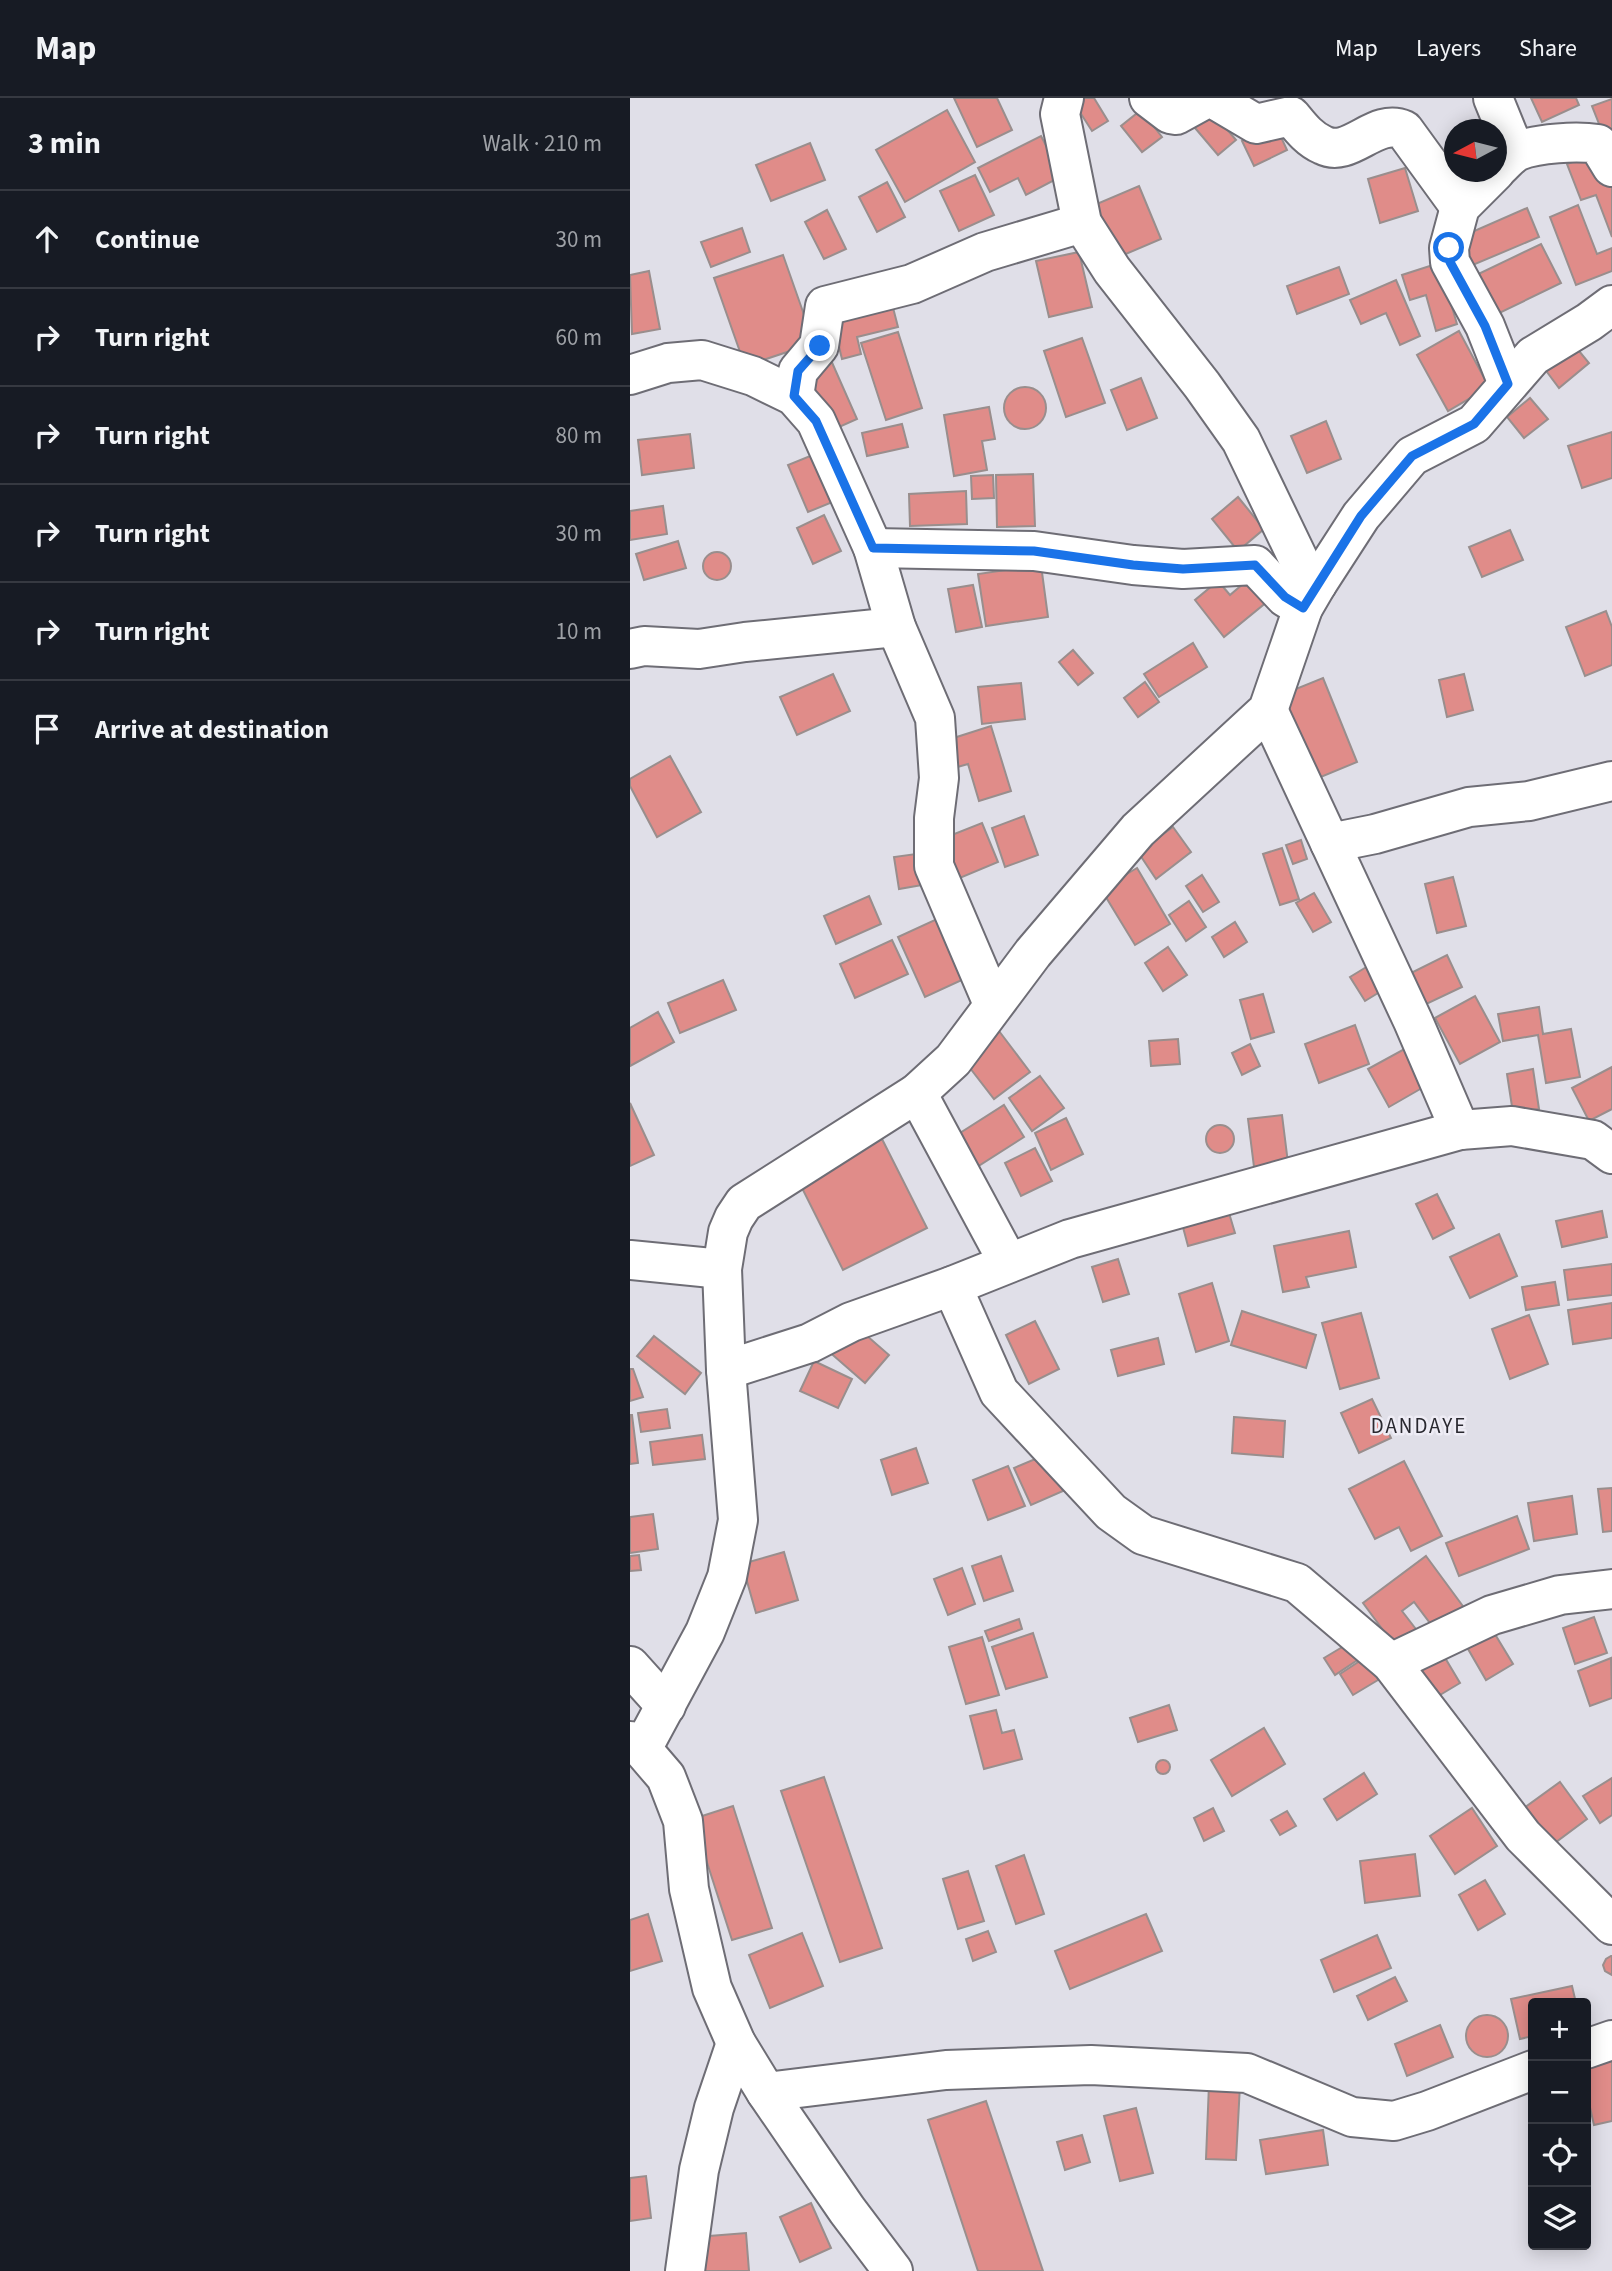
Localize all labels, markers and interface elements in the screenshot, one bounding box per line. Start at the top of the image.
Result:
text: Map [35,25,96,72]
text: Map [1335,31,1378,66]
text: Layers [1416,31,1481,66]
text: Share [1519,31,1577,66]
north arrow [1444,119,1507,182]
text: 3 min [28,122,101,165]
text: Walk · 210 m [483,127,602,160]
icon: ahead [28,220,66,258]
text: Continue [95,221,200,258]
text: 30 m [555,223,602,256]
route start [1433,232,1464,263]
icon: right [28,318,66,356]
text: Turn right [95,319,210,356]
text: 60 m [555,321,602,354]
route end [804,330,835,361]
icon: right [28,416,66,454]
text: Turn right [95,417,210,454]
text: 80 m [555,419,602,452]
icon: right [28,514,66,552]
text: Turn right [95,515,210,552]
text: 30 m [555,517,602,550]
icon: right [28,612,66,650]
text: Turn right [95,613,210,650]
text: 10 m [555,615,602,648]
icon: arrive [28,710,66,748]
text: Arrive at destination [95,711,329,748]
district label: DANDAYE [1371,1411,1467,1441]
map controls [1528,1998,1591,2250]
button: + [1528,1998,1591,2061]
button: − [1528,2061,1591,2124]
button: locate [1528,2124,1591,2187]
button: layers [1528,2187,1591,2250]

